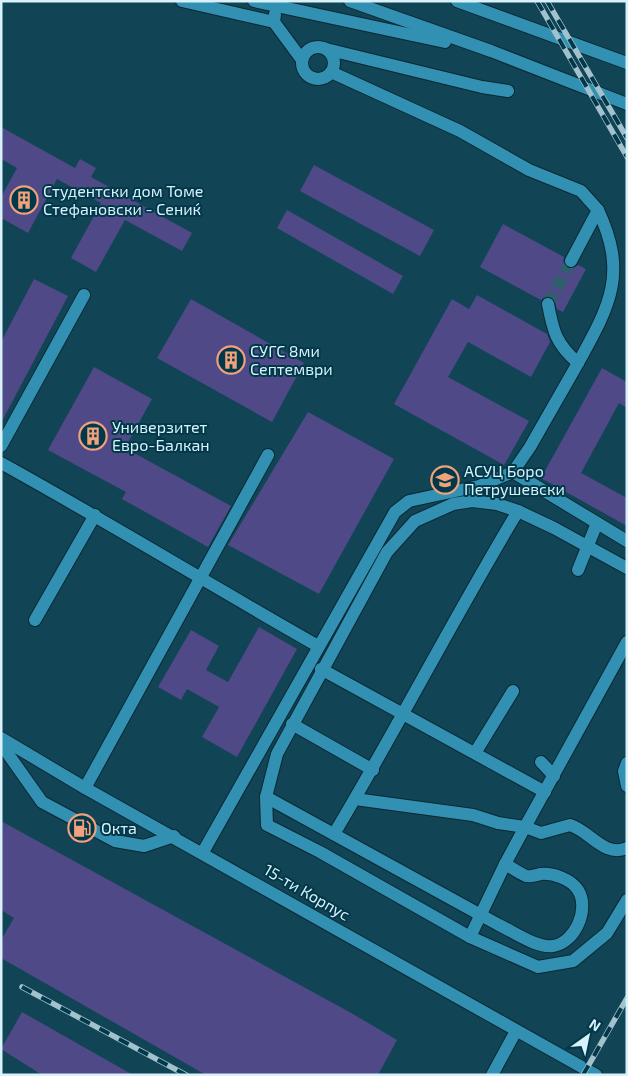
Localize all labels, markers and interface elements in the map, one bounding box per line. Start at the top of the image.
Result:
place label: Студентски дом Томе Стефановски - Сениќ [43,181,203,218]
building icon: Студентски дом Томе Стефановски - Сениќ [9,185,39,215]
place label: СУГС 8ми Септември [250,341,333,378]
building icon: СУГС 8ми Септември [216,345,246,375]
place label: Универзитет Евро-Балкан [112,417,210,454]
building icon: Универзитет Евро-Балкан [78,421,108,451]
place label: АСУЦ Боро Петрушевски [464,461,565,499]
school or university icon: АСУЦ Боро Петрушевски [430,465,460,495]
fuel station icon: Окта [67,813,97,843]
place label: Окта [101,818,137,837]
street label: 15-ти Корпус [261,859,354,925]
north arrow [563,1011,613,1061]
text: N [586,1015,604,1035]

